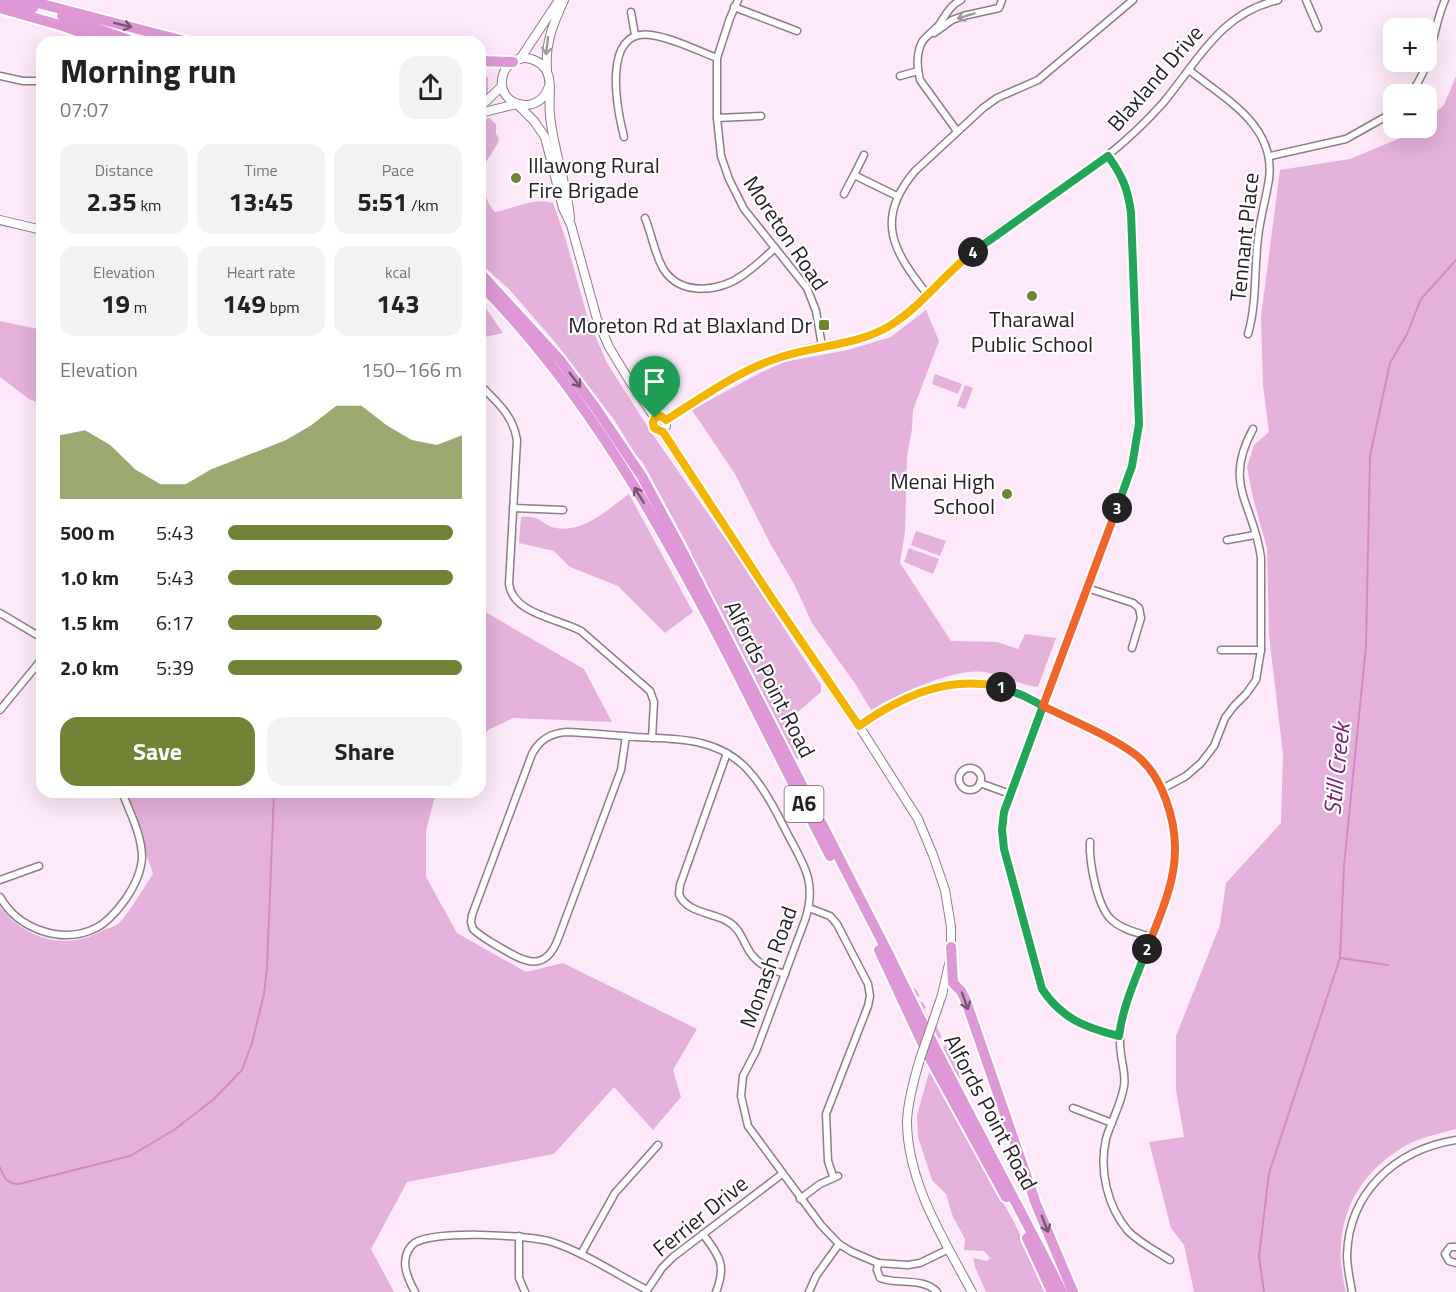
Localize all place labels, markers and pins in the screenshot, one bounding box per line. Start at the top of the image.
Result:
place label: Illawong Rural Fire Brigade [528,148,660,207]
marker: Illawong Rural Fire Brigade [509,171,523,185]
pin: 4 [958,237,988,267]
marker: Tharawal Public School [1025,289,1039,303]
place label: Tharawal Public School [971,302,1093,361]
place label: Moreton Rd at Blaxland Dr [568,308,812,342]
marker: Moreton Rd at Blaxland Dr [817,318,831,332]
pin [629,356,680,418]
place label: Menai High School [890,464,995,523]
marker: Menai High School [1000,487,1014,501]
pin: 3 [1102,493,1132,523]
pin: 1 [986,672,1016,702]
pin: 2 [1132,934,1162,964]

